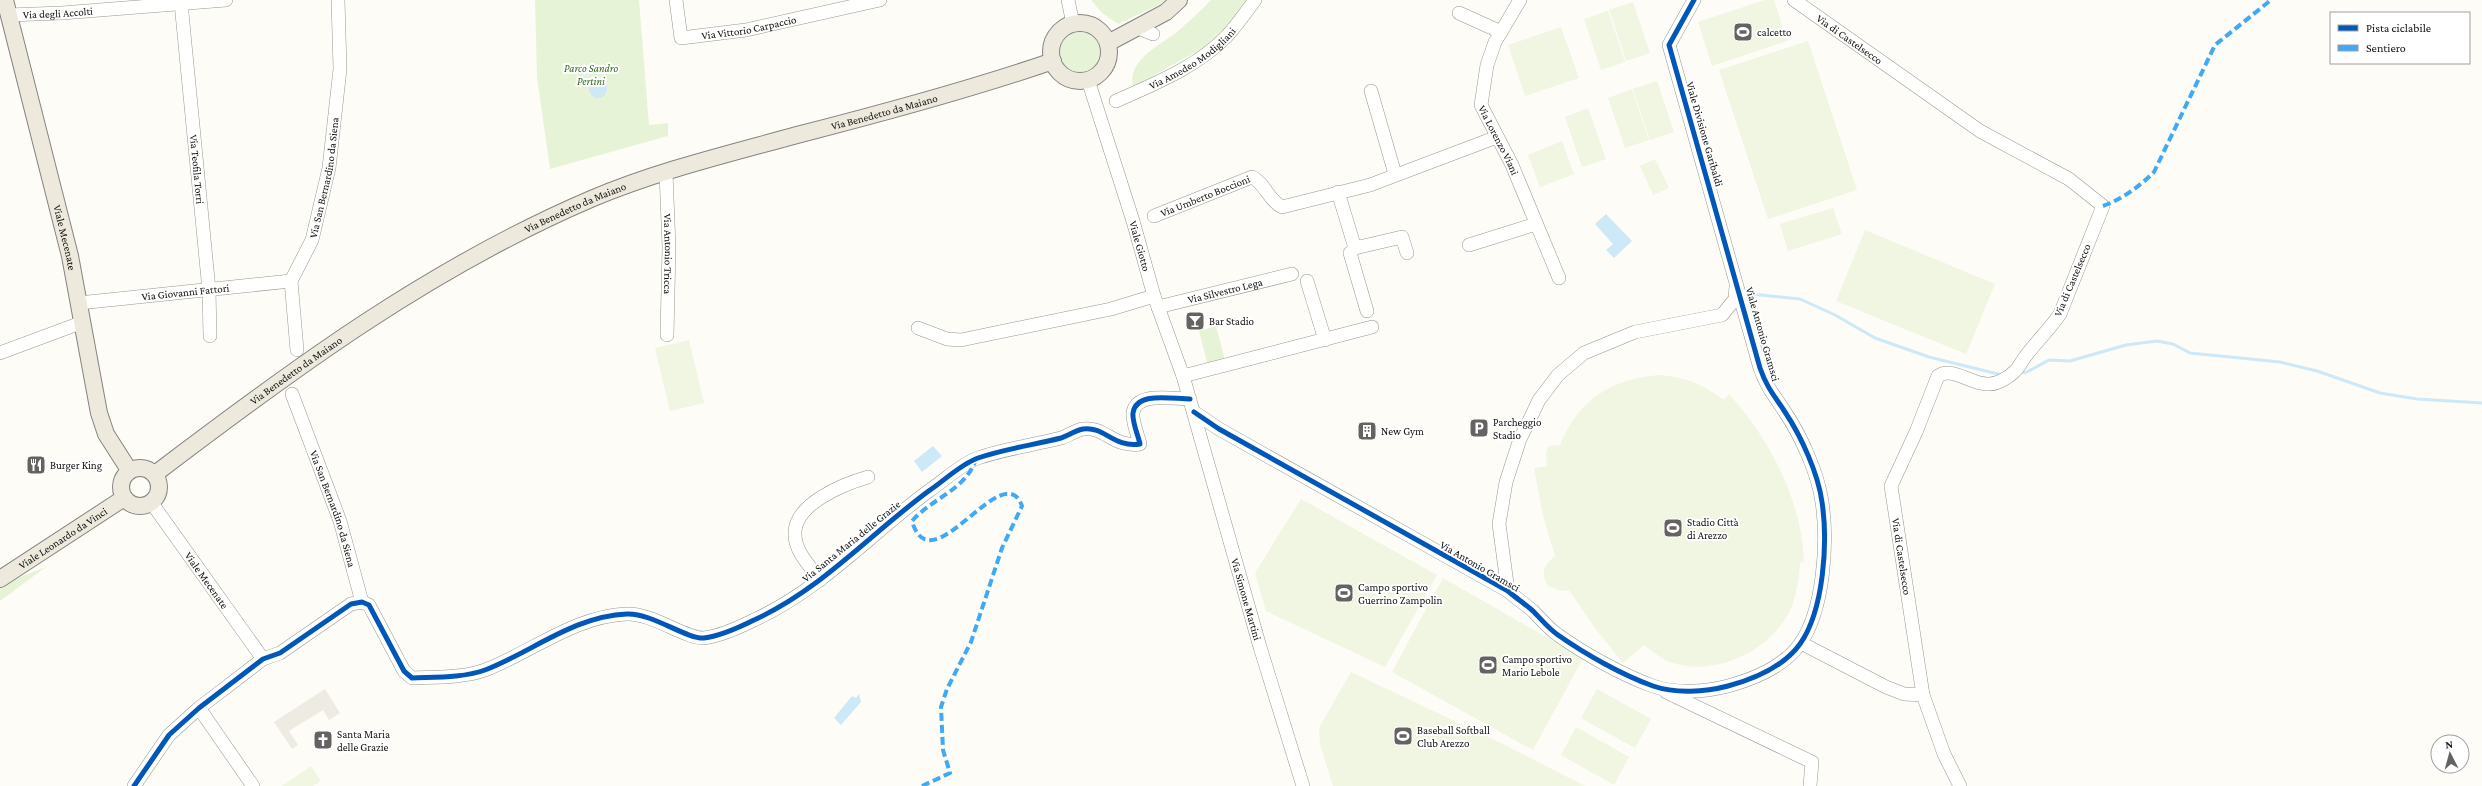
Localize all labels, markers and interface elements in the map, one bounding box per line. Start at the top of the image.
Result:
street label: Via degli Accolti [23,5,94,20]
street label: Via di Castelsecco [1814,12,1885,67]
legend [2330,12,2470,64]
street label: Via Vittorio Carpaccio [701,13,798,41]
sports icon: calcetto [1732,21,1754,43]
text: Pista ciclabile [2366,21,2431,35]
street label: Via Amedeo Modigliani [1147,25,1238,91]
place label: calcetto [1757,26,1792,38]
text: Sentiero [2366,41,2406,55]
park label: Parco Sandro Pertini [564,62,618,87]
street label: Viale Divisione Garibaldi [1684,80,1726,188]
street label: Via Benedetto da Maiano [830,91,939,132]
street label: Via Lorenzo Viani [1476,103,1521,177]
street label: Via San Bernardino da Siena [307,117,341,239]
street label: Via Teofila Torri [188,134,207,205]
street label: Via Umberto Boccioni [1159,172,1252,219]
street label: Via Benedetto da Maiano [522,180,628,235]
street label: Viale Mecenate [51,204,79,271]
street label: Via Antonio Tricca [662,213,675,294]
street label: Viale Giotto [1127,219,1153,273]
street label: Via di Castelsecco [2051,241,2093,318]
street label: Via Silvestro Lega [1186,275,1264,306]
street label: Via Giovanni Fattori [141,281,230,302]
street label: Viale Antonio Gramsci [1744,285,1782,383]
bar icon: Bar Stadio [1184,310,1206,332]
place label: Bar Stadio [1209,315,1255,327]
street label: Via Benedetto da Maiano [248,333,345,407]
place label: Parcheggio Stadio [1493,416,1542,441]
parking icon: Parcheggio Stadio [1468,417,1490,439]
building icon: New Gym [1356,420,1378,442]
place label: New Gym [1381,425,1424,438]
street label: Via San Bernardino da Siena [308,449,358,569]
restaurant icon: Burger King [25,454,47,476]
place label: Burger King [50,459,103,472]
street label: Via Santa Maria delle Grazie [800,498,903,584]
street label: Viale Leonardo da Vinci [16,505,109,571]
place label: Stadio Città di Arezzo [1687,516,1739,541]
sports icon: Stadio Città di Arezzo [1662,517,1684,539]
street label: Via di Castelsecco [1890,517,1914,596]
street label: Via Antonio Gramsci [1438,538,1522,594]
street label: Viale Mecenate [183,550,231,611]
street label: Via Simone Martini [1229,557,1264,642]
place label: Campo sportivo Guerrino Zampolin [1358,581,1442,607]
sports icon: Campo sportivo Guerrino Zampolin [1333,582,1355,604]
place label: Campo sportivo Mario Lebole [1502,653,1573,678]
sports icon: Campo sportivo Mario Lebole [1477,654,1499,676]
place label: Baseball Softball Club Arezzo [1417,724,1490,749]
sports icon: Baseball Softball Club Arezzo [1392,725,1414,747]
place label: Santa Maria delle Grazie [337,728,390,753]
church icon: Santa Maria delle Grazie [312,729,334,751]
north arrow [2430,734,2470,774]
text: N [2445,738,2454,750]

